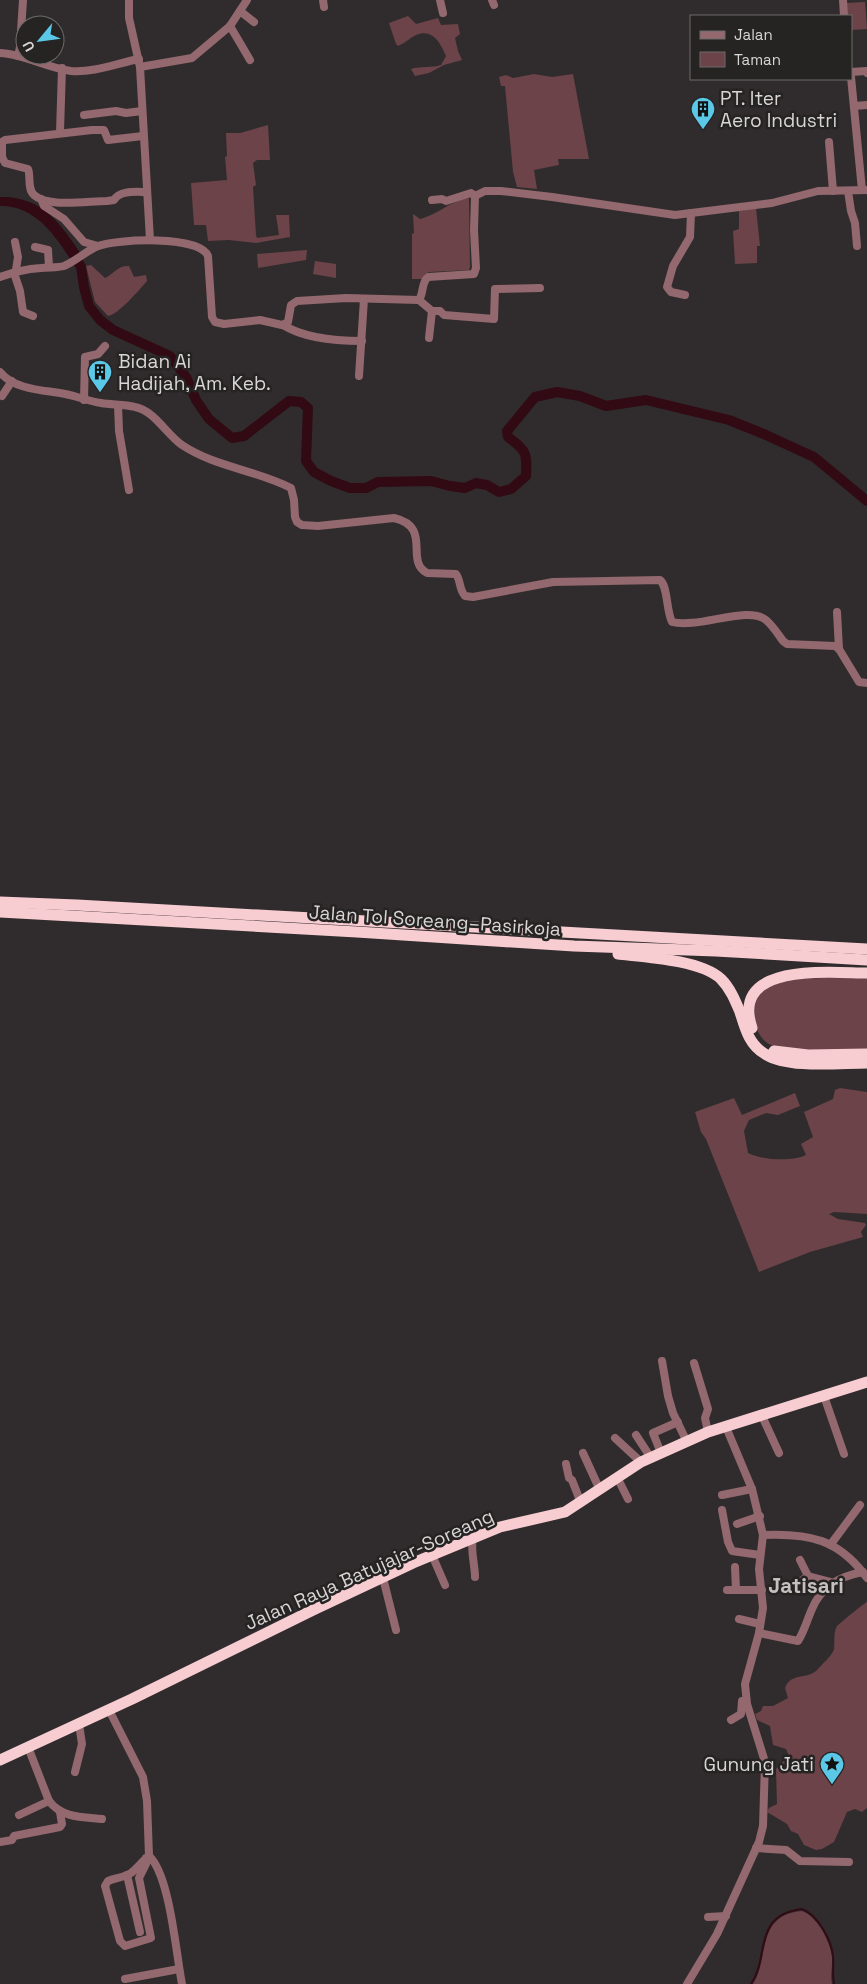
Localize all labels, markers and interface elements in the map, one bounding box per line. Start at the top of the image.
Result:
north arrow [15,15,65,65]
legend [690,15,852,80]
text: Jalan [734,25,773,44]
text: U [18,38,39,55]
text: Taman [734,50,781,69]
place label: PT. Iter Aero Industri [720,86,837,133]
building icon: PT. Iter Aero Industri [690,96,716,130]
place label: Bidan Ai Hadijah, Am. Keb. [118,349,271,396]
building icon: Bidan Ai Hadijah, Am. Keb. [87,359,113,393]
street label: Jalan Tol Soreang–Pasirkoja [308,899,562,942]
street label: Jalan Raya Batujajar-Soreang [241,1503,498,1636]
district label: Jatisari [768,1572,844,1599]
place icon: Gunung Jati [819,1751,845,1785]
place label: Gunung Jati [703,1752,814,1777]

